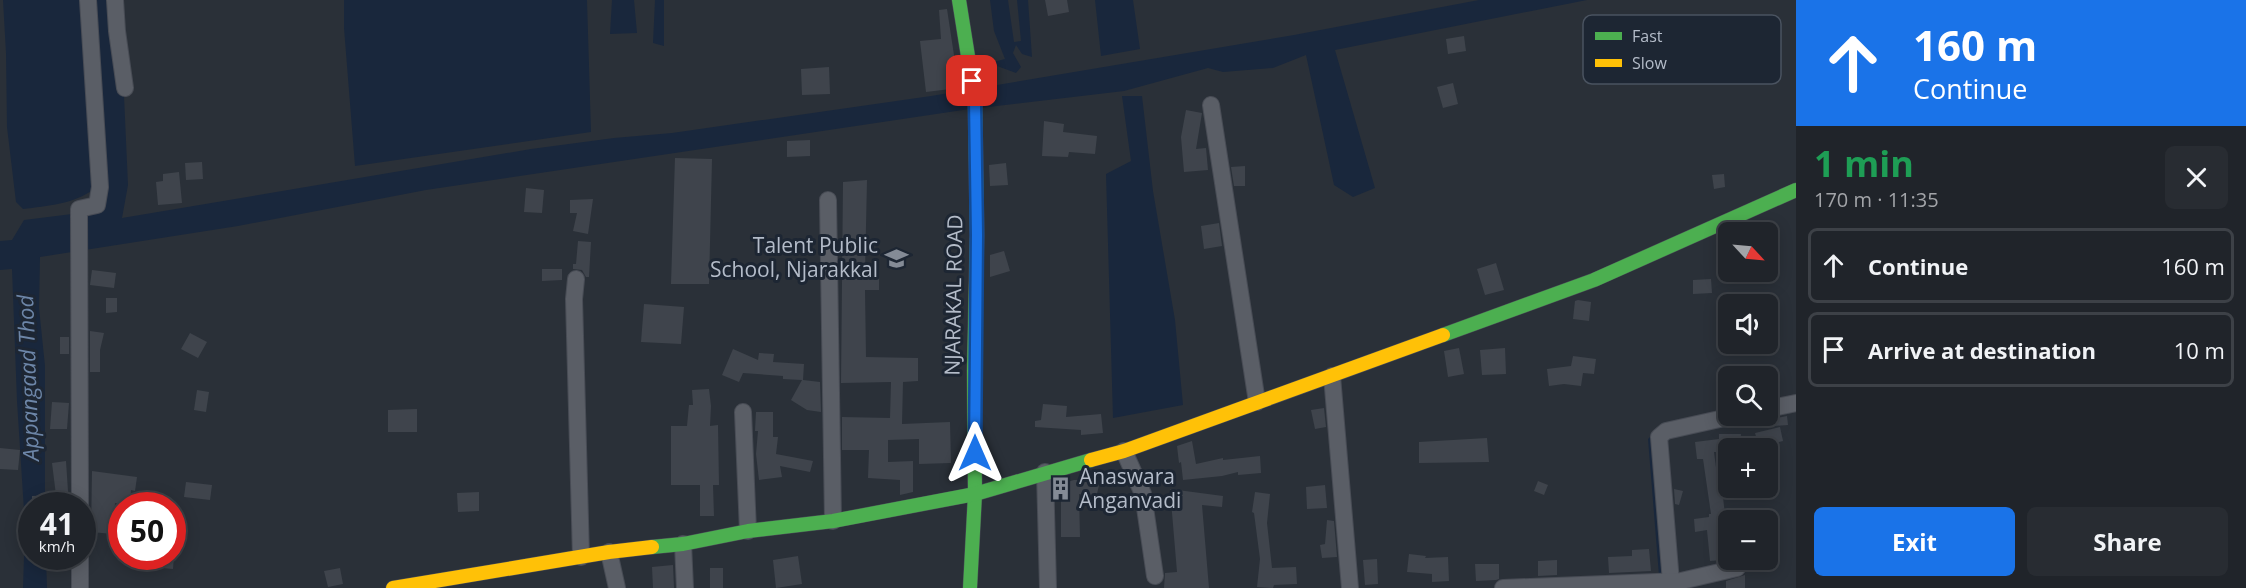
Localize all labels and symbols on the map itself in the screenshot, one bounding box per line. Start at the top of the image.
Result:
legend [1583,15,1781,84]
text: Fast [1632,25,1663,47]
text: Slow [1632,52,1667,74]
pin [946,55,997,106]
street label: NJARAKAL ROAD [938,214,968,376]
north arrow [1718,222,1778,282]
place label: Talent Public School, Njarakkal [710,231,878,283]
school or university icon: Talent Public School, Njarakkal [883,245,909,271]
water label: Appangaad Thod [9,293,45,464]
position arrow [943,421,1007,485]
place label: Anaswara Anganvadi [1079,462,1181,514]
building icon: Anaswara Anganvadi [1048,476,1074,502]
speed limit sign: 50 [108,492,186,570]

